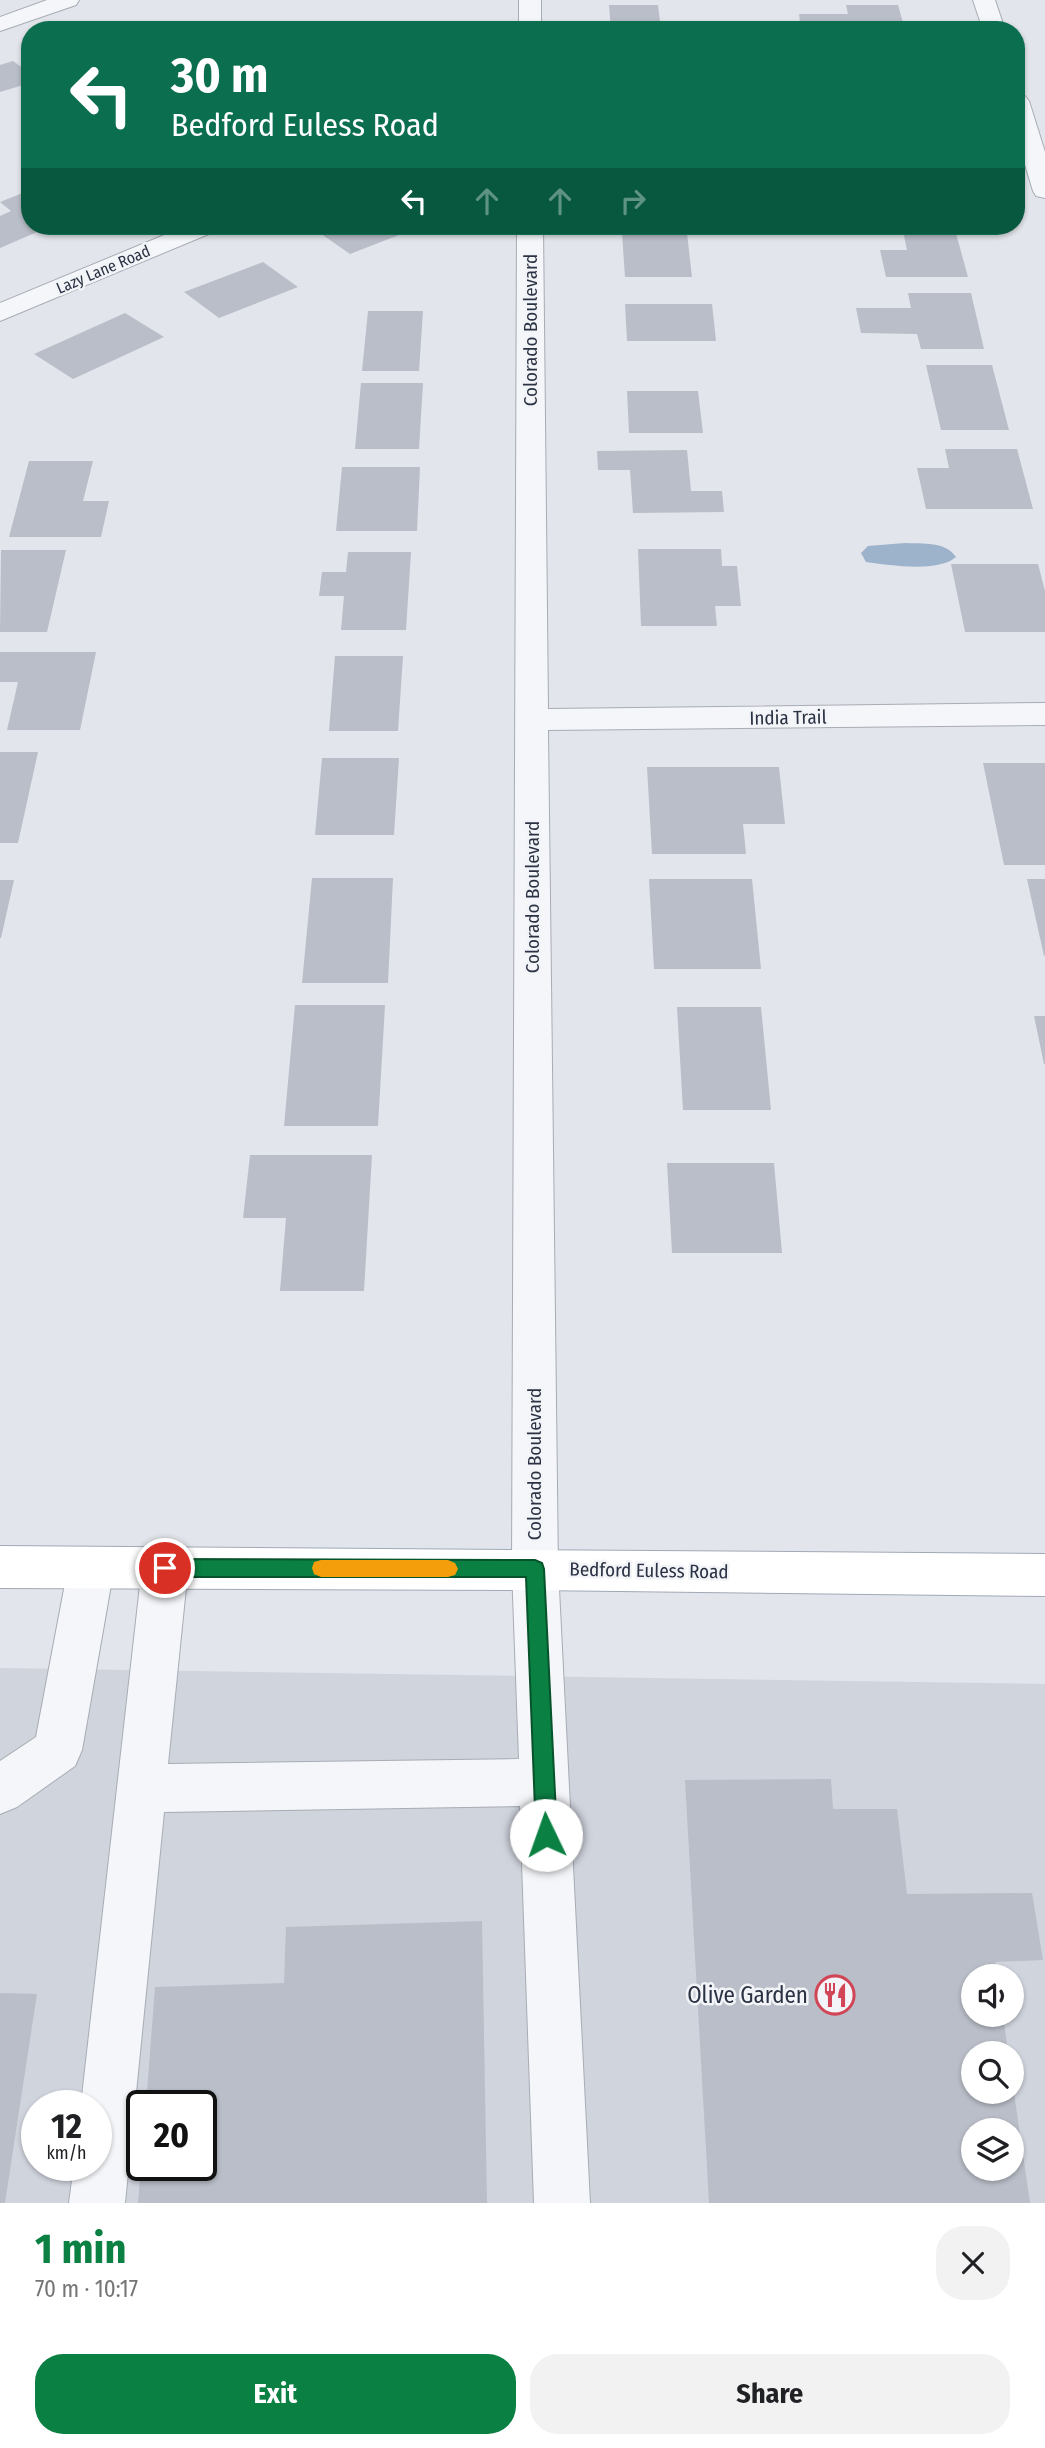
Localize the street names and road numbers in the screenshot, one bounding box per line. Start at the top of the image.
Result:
street label: Lazy Lane Road [53,241,153,298]
street label: Colorado Boulevard [519,254,542,406]
street label: India Trail [749,705,827,730]
street label: Colorado Boulevard [521,821,544,973]
street label: Colorado Boulevard [523,1388,546,1540]
street label: Bedford Euless Road [569,1558,729,1583]

